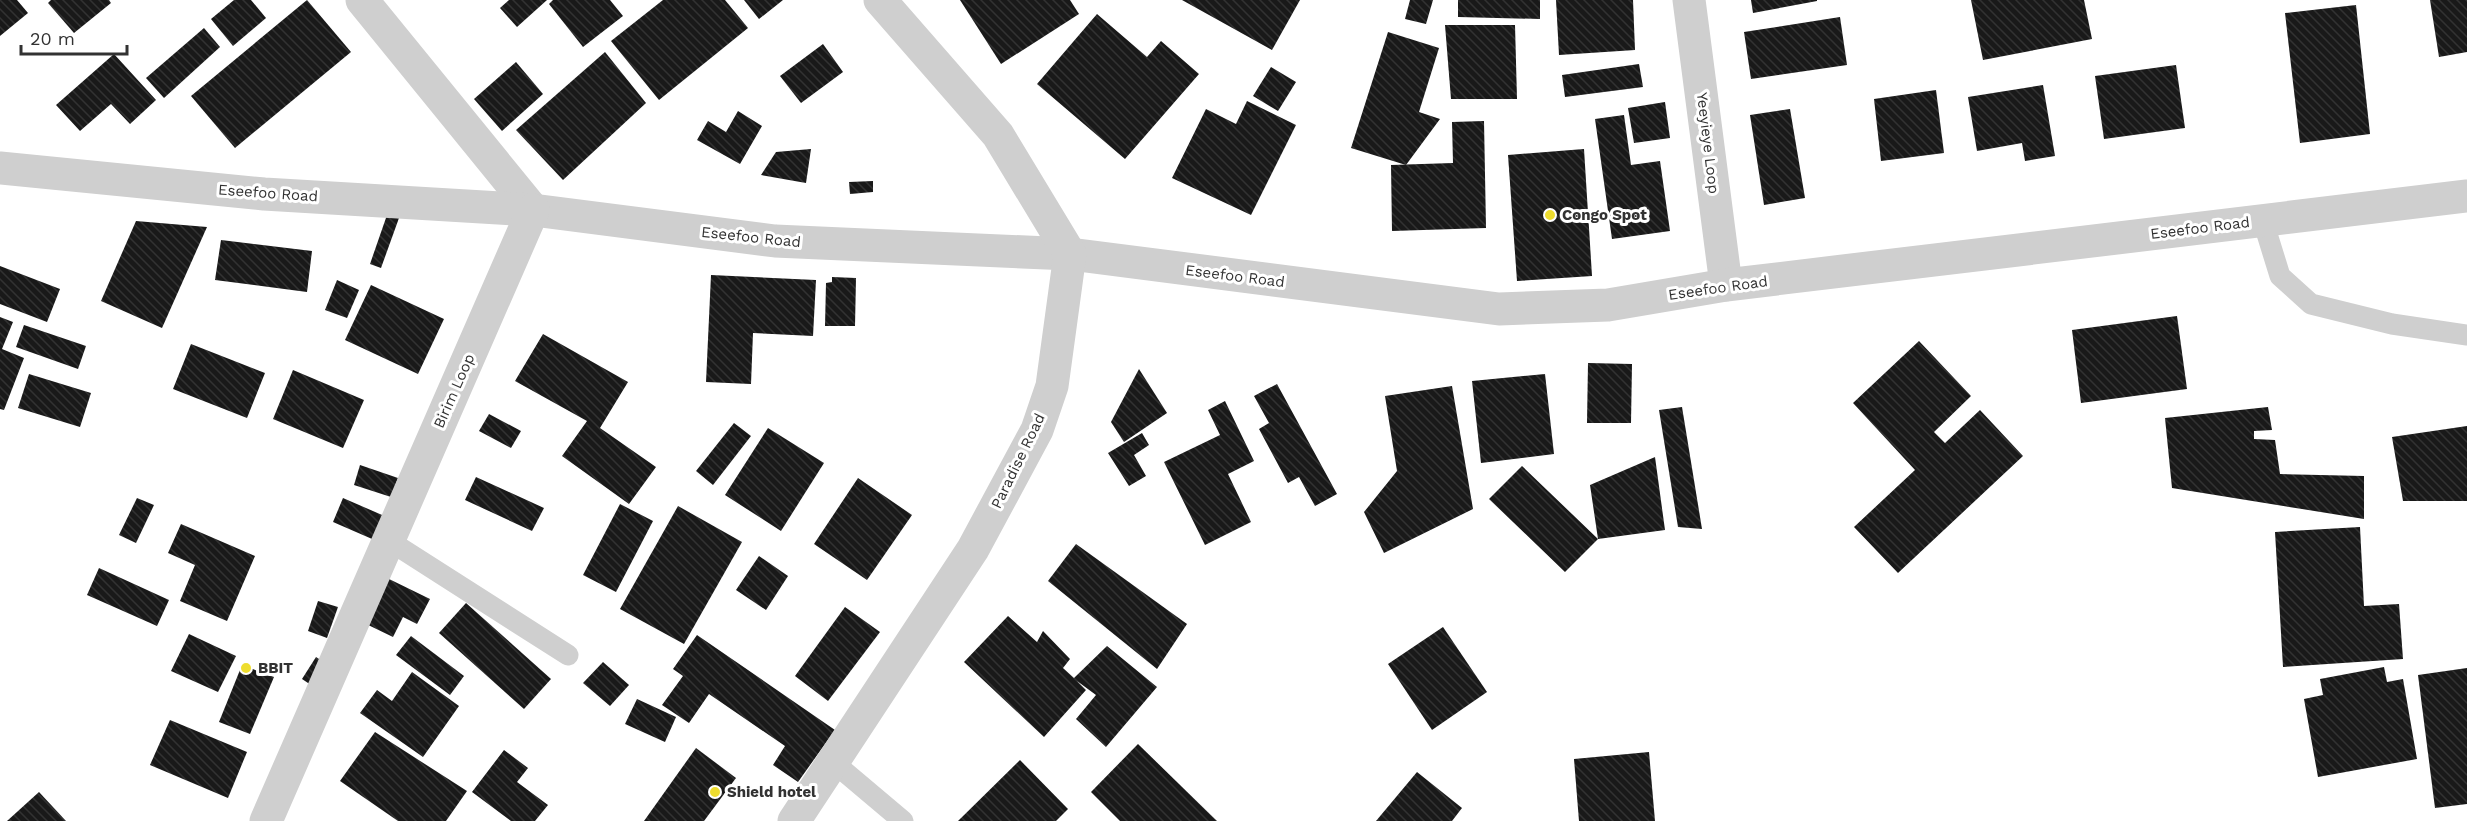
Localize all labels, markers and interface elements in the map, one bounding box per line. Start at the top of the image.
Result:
scale bar [21,18,128,56]
text: 20 m [30,28,75,49]
street label: Yeeyieye Loop [1693,91,1723,195]
street label: Eseefoo Road [217,181,319,205]
place label: Congo Spot [1562,206,1647,224]
marker: Congo Spot [1543,208,1557,222]
street label: Eseefoo Road [2149,213,2251,243]
street label: Eseefoo Road [700,223,802,251]
street label: Eseefoo Road [1184,261,1286,291]
street label: Eseefoo Road [1667,272,1769,304]
street label: Birim Loop [430,351,478,431]
street label: Paradise Road [987,410,1049,512]
place label: BBIT [258,659,293,677]
marker: BBIT [239,661,253,675]
place label: Shield hotel [727,783,816,801]
marker: Shield hotel [708,785,722,799]

